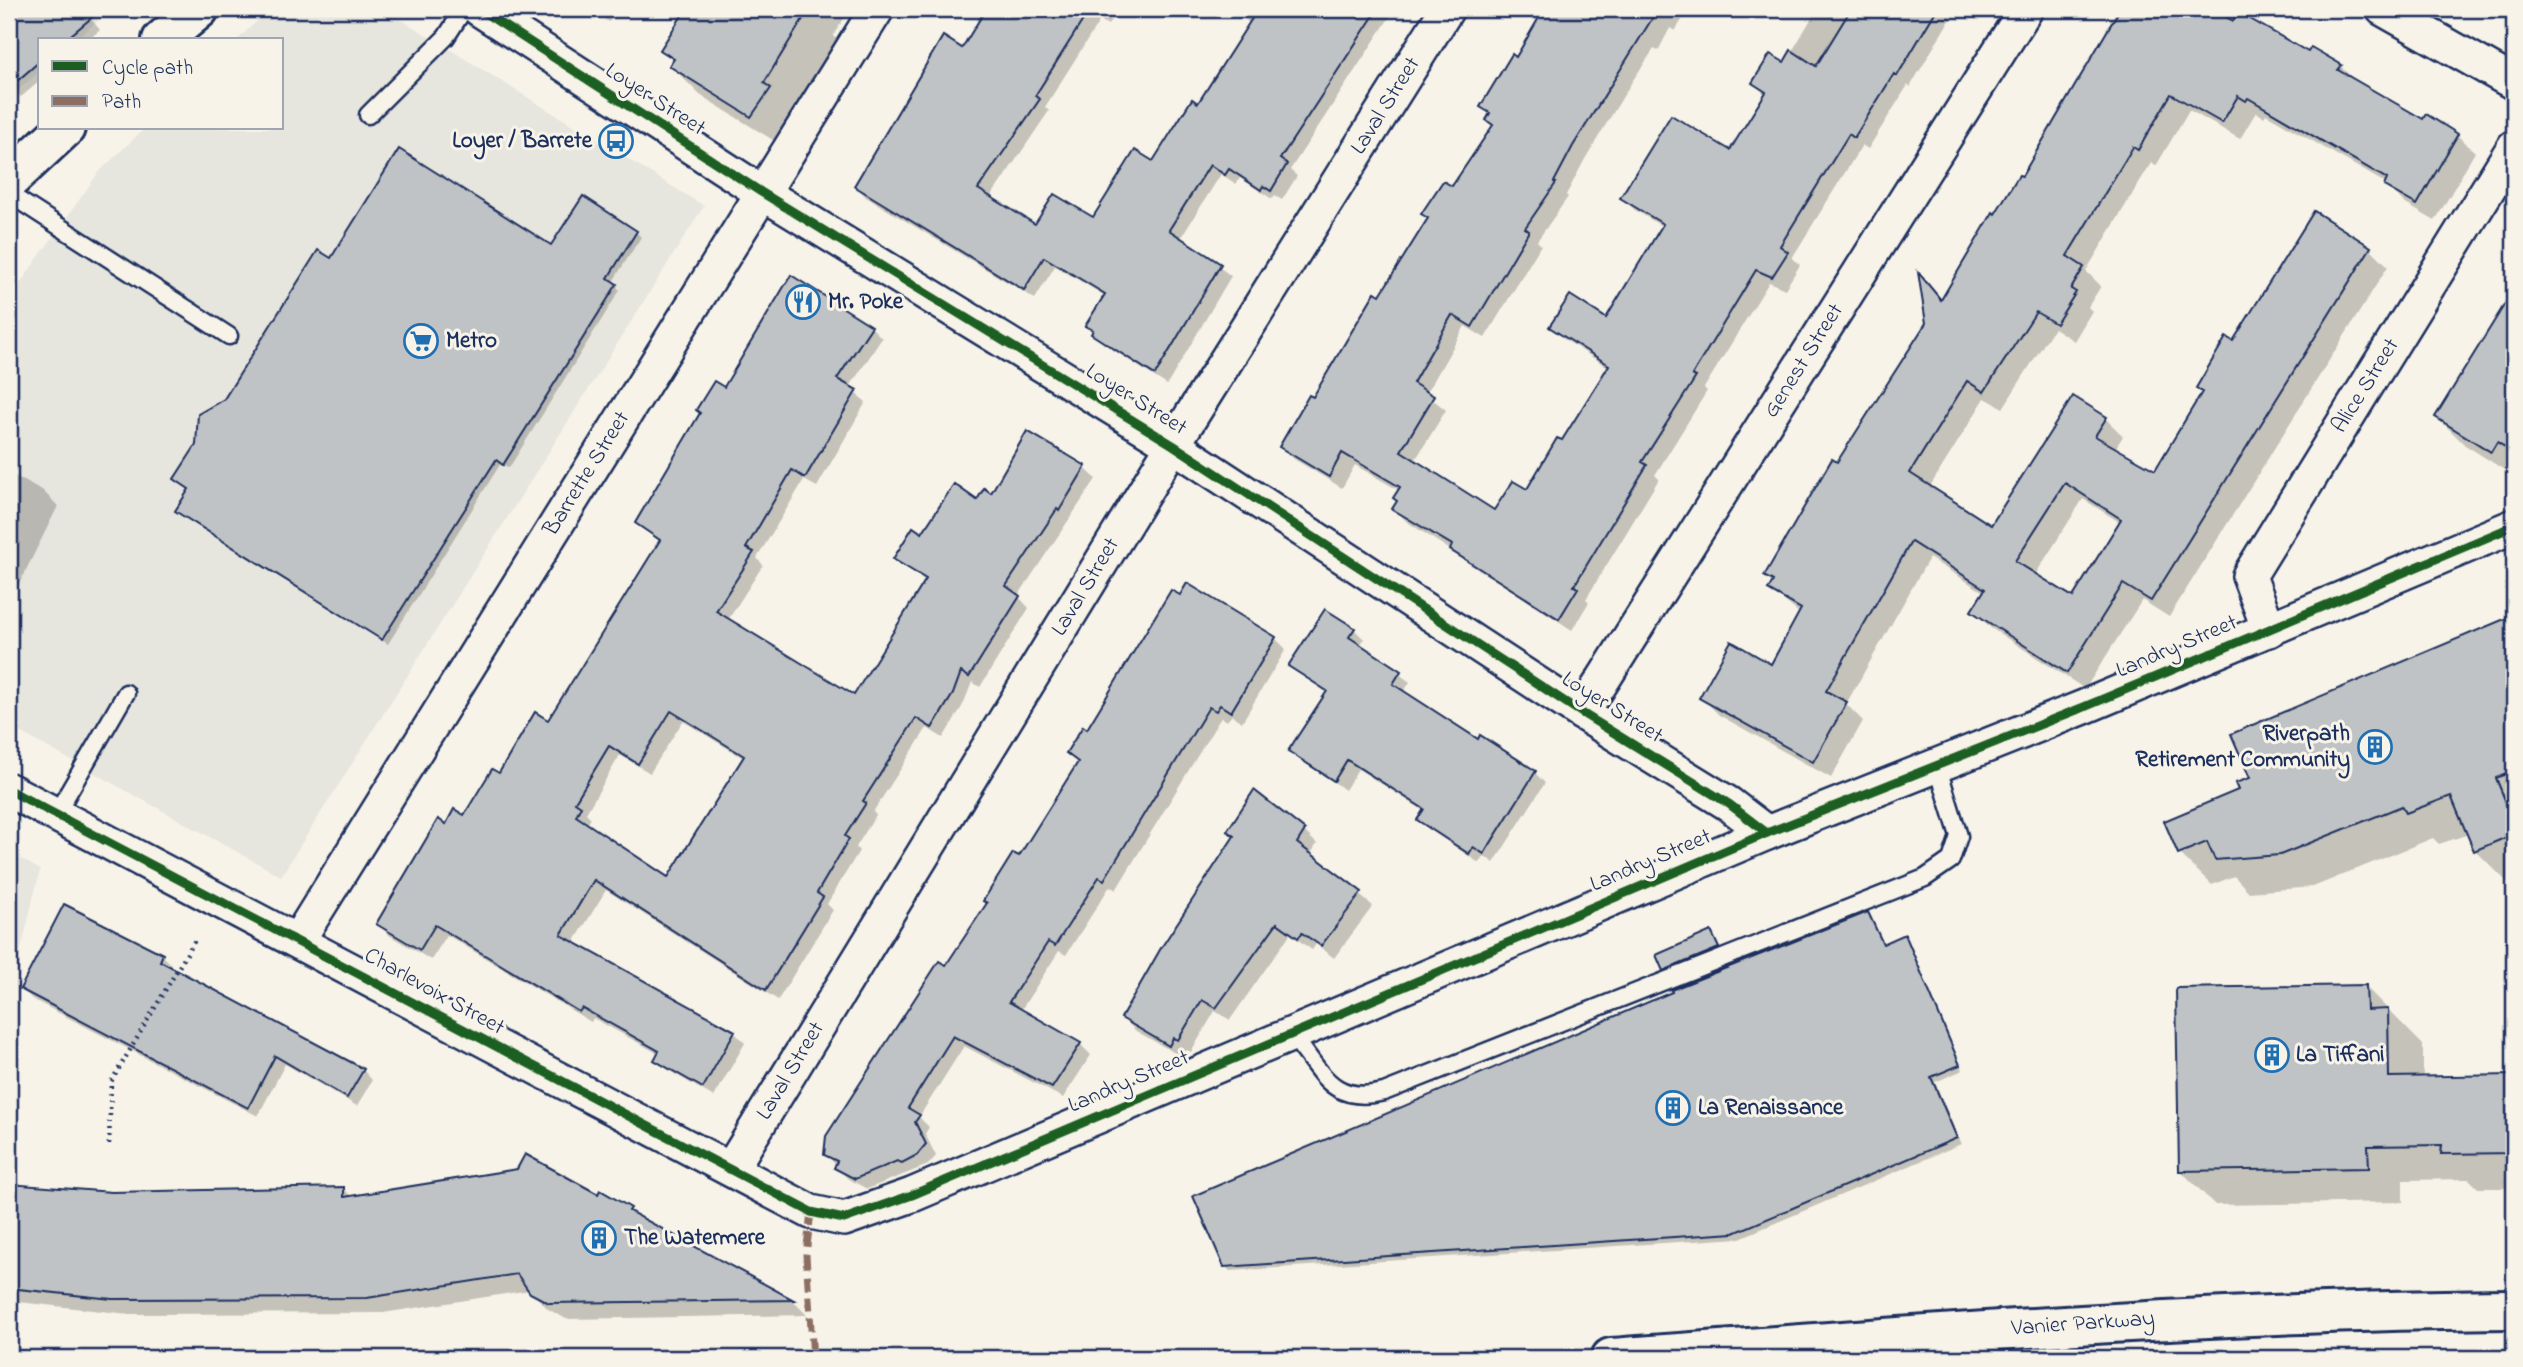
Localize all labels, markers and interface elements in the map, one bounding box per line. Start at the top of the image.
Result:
legend [38,38,284,130]
street label: Laval Street [1343,50,1429,161]
text: Cycle path [102,54,193,86]
street label: Loyer Street [597,55,712,147]
text: Path [102,88,141,118]
bus stop icon: Loyer / Barrete [597,122,635,160]
place label: Loyer / Barrete [452,125,593,160]
restaurant icon: Mr. Poke [784,283,822,321]
place label: Mr. Poke [828,286,904,319]
street label: Genest Street [1756,297,1852,425]
supermarket icon: Metro [402,322,440,360]
place label: Metro [446,325,497,358]
street label: Alice Street [2324,332,2408,440]
street label: Loyer Street [1078,356,1193,446]
street label: Barrette Street [535,405,639,544]
street label: Laval Street [1044,531,1129,643]
street label: Landry Street [2111,607,2244,689]
street label: Loyer Street [1554,664,1669,754]
place label: Riverpath Retirement Community [2135,718,2350,779]
building icon: Riverpath Retirement Community [2356,728,2394,766]
street label: Landry Street [1585,821,1718,903]
street label: Charlevoix Street [358,940,511,1044]
street label: Laval Street [749,1015,834,1127]
building icon: La Tiffani [2253,1036,2291,1074]
place label: La Tiffani [2296,1039,2384,1072]
street label: Landry Street [1063,1042,1196,1124]
building icon: La Renaissance [1654,1089,1692,1127]
place label: La Renaissance [1698,1092,1844,1125]
building icon: The Watermere [580,1219,618,1257]
place label: The Watermere [624,1222,766,1255]
street label: Vanier Parkway [2009,1303,2156,1348]

